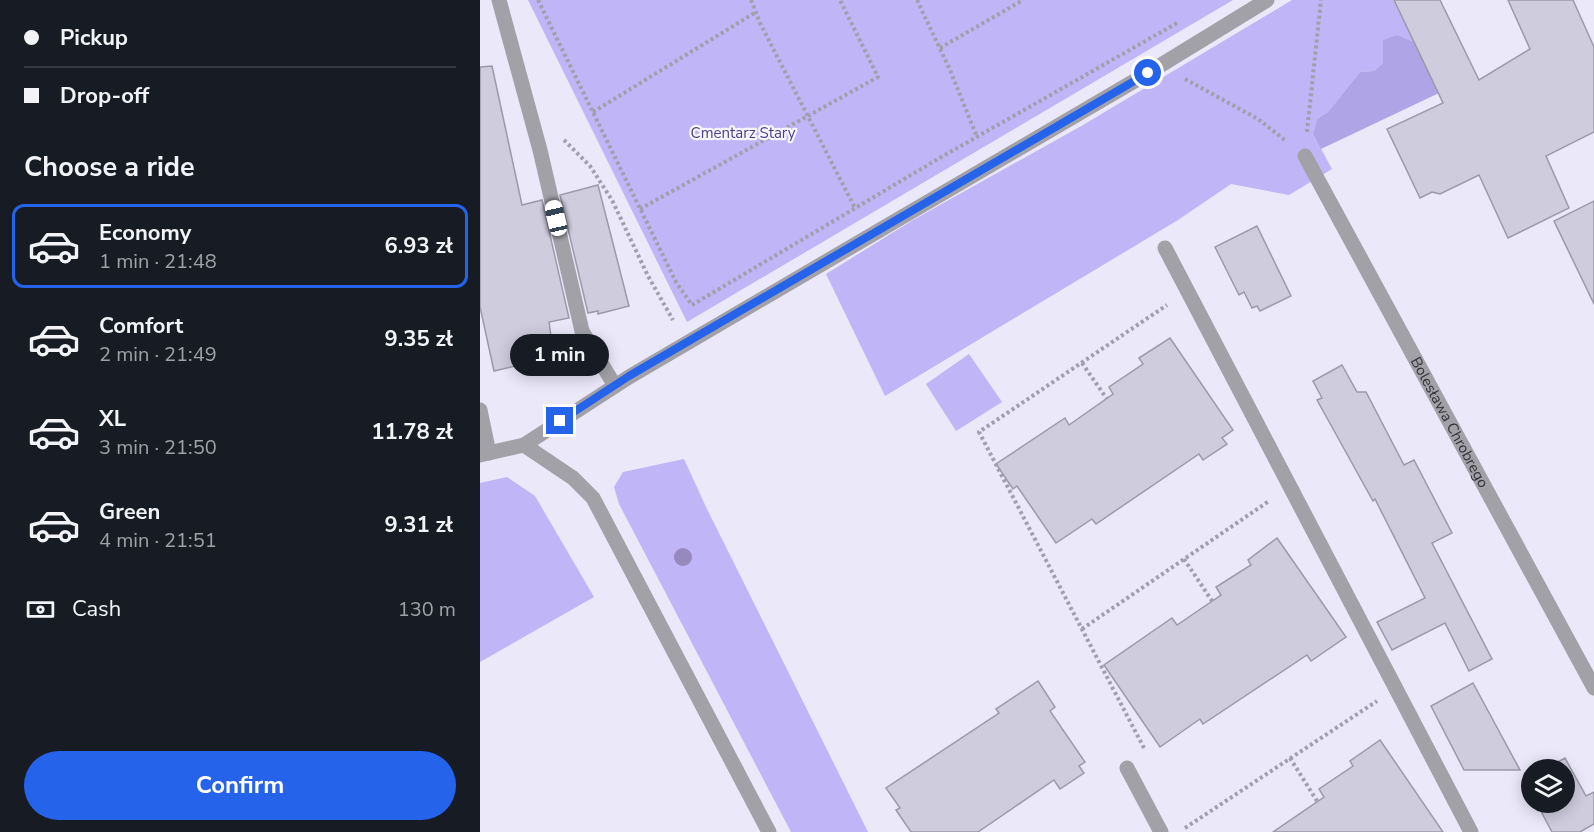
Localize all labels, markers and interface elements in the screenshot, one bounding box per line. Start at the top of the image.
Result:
text: Pickup [60,23,128,53]
route start [1134,59,1161,86]
text: Drop-off [60,81,149,111]
park label: Cmentarz Stary [691,123,796,143]
text: Choose a ride [24,149,195,186]
car [543,198,569,238]
text: Economy [99,218,191,248]
icon: car [27,219,81,273]
text: 6.93 zł [385,231,453,261]
text: 1 min · 21:48 [99,248,217,275]
text: Comfort [99,311,183,341]
icon: car [27,312,81,366]
text: 9.35 zł [385,324,453,354]
callout: 1 min [511,334,610,376]
text: 2 min · 21:49 [99,341,217,368]
text: 1 min [534,341,585,368]
street label: Bolesława Chrobrego [1406,353,1493,491]
text: XL [99,404,126,434]
icon: car [27,405,81,459]
route end [546,407,573,434]
text: 11.78 zł [371,417,453,447]
text: 3 min · 21:50 [99,434,217,461]
text: Green [99,497,160,527]
icon: car [27,498,81,552]
text: 9.31 zł [385,510,453,540]
text: 4 min · 21:51 [99,527,217,554]
icon: cash [24,593,57,626]
text: Cash [72,594,121,624]
text: 130 m [398,596,456,623]
button: Confirm [24,751,456,820]
map controls [1521,759,1575,813]
button: layers [1521,759,1575,813]

